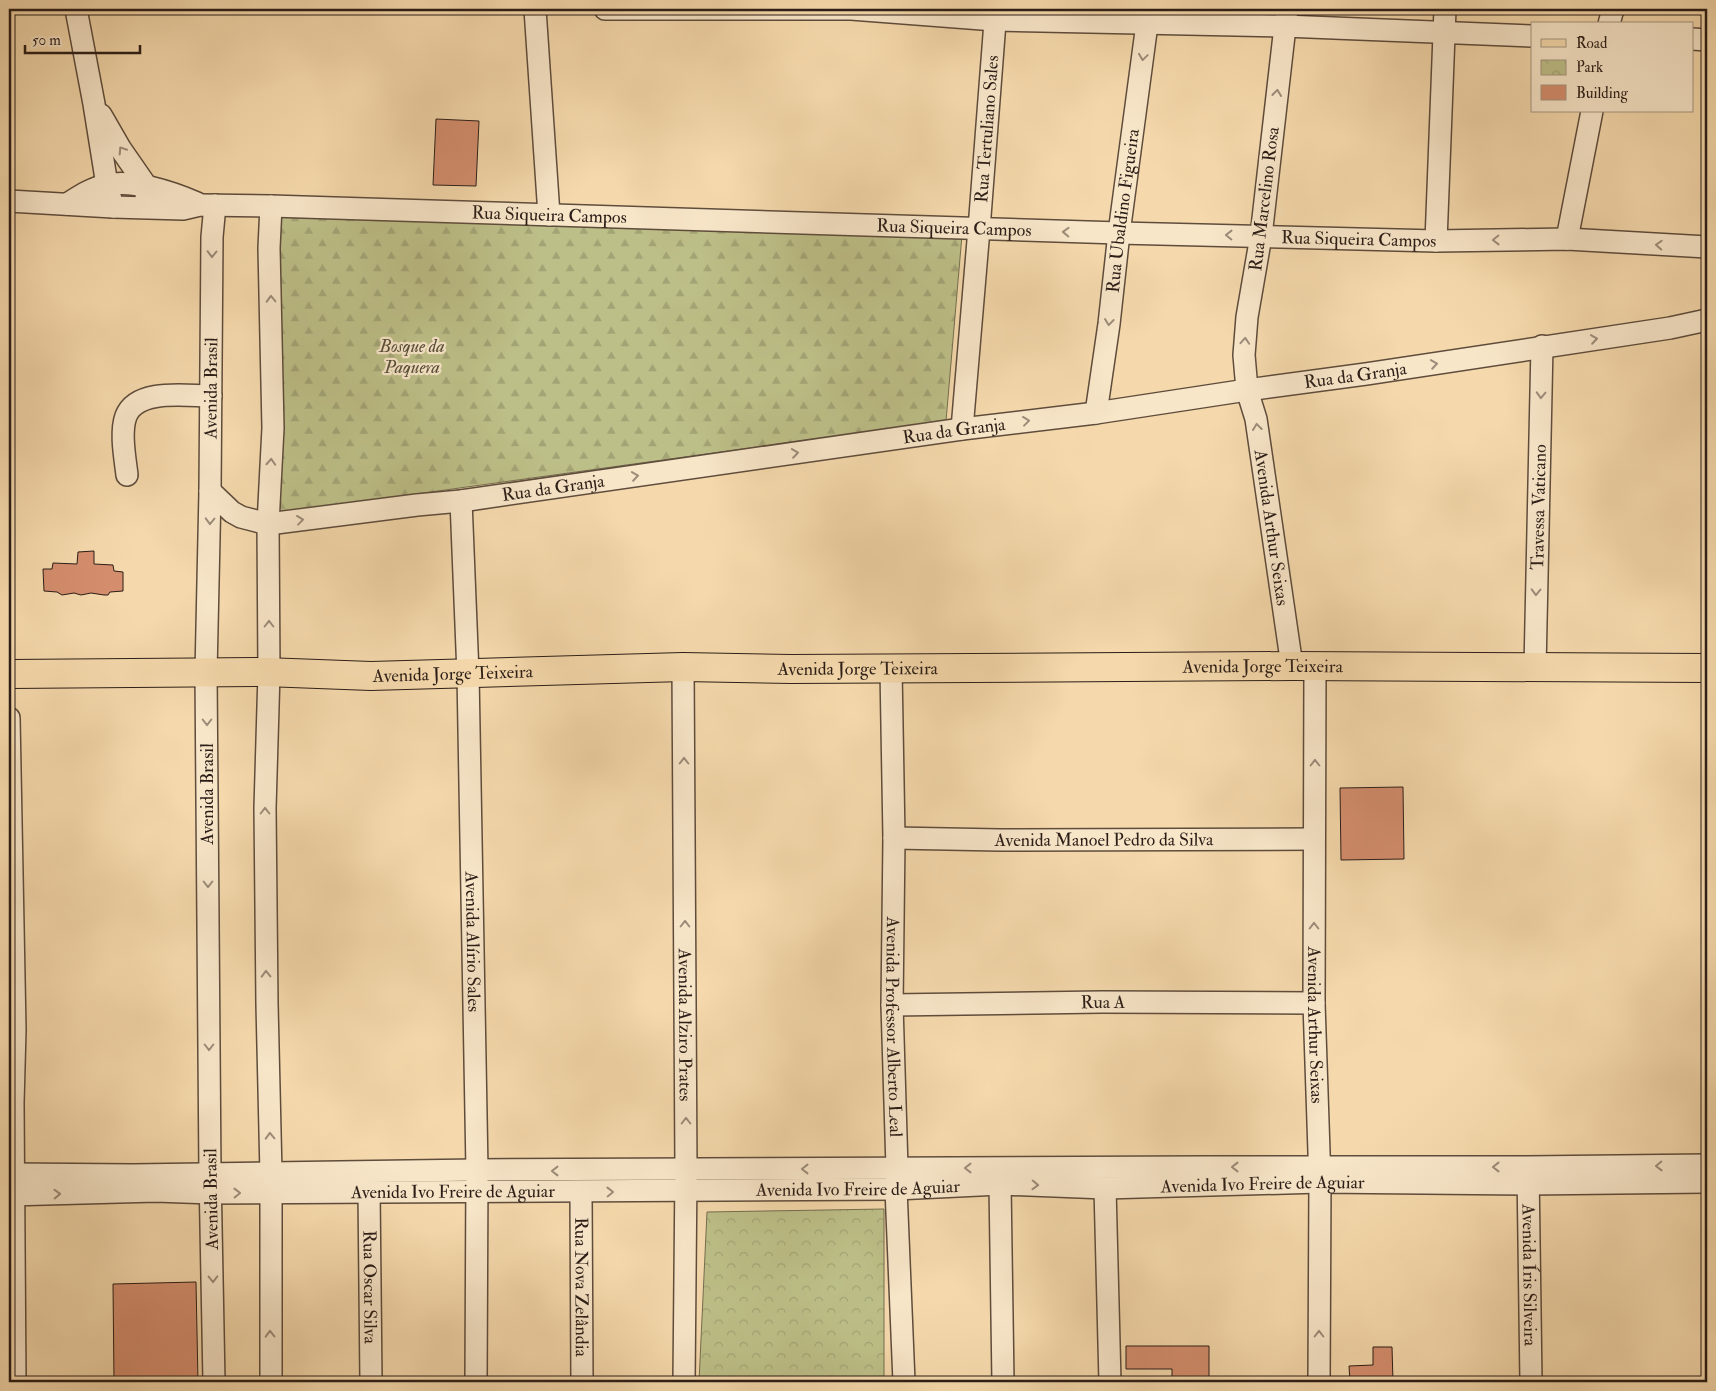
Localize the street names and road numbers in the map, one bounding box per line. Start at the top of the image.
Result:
street label: Rua Tertuliano Sales [970,54,1004,204]
street label: Rua Marcelino Rosa [1244,125,1285,273]
street label: Rua Ubaldino Figueira [1102,127,1145,294]
street label: Rua Siqueira Campos [471,201,627,229]
street label: Rua Siqueira Campos [876,214,1032,242]
street label: Rua Siqueira Campos [1281,226,1437,253]
street label: Avenida Brasil [199,337,223,440]
street label: Rua da Granja [1302,357,1409,394]
street label: Rua da Granja [901,413,1007,449]
street label: Travessa Vaticano [1526,444,1552,570]
street label: Avenida Arthur Seixas [1248,447,1294,607]
street label: Rua da Granja [500,469,607,507]
street label: Avenida Jorge Teixeira [1181,655,1344,679]
street label: Avenida Jorge Teixeira [776,657,939,681]
street label: Avenida Jorge Teixeira [371,660,534,688]
street label: Avenida Brasil [196,743,219,846]
street label: Avenida Manoel Pedro da Silva [994,828,1214,852]
street label: Avenida Alírio Sales [460,870,485,1012]
street label: Avenida Professor Alberto Leal [880,915,907,1138]
street label: Avenida Arthur Seixas [1302,945,1328,1104]
street label: Avenida Alziro Prates [673,947,697,1102]
street label: Rua A [1080,991,1126,1014]
street label: Avenida Brasil [199,1148,224,1251]
street label: Avenida Ivo Freire de Aguiar [1159,1171,1365,1198]
street label: Avenida Ivo Freire de Aguiar [755,1175,961,1202]
street label: Avenida Ivo Freire de Aguiar [350,1180,555,1204]
street label: Avenida Íris Silveira [1516,1203,1542,1347]
street label: Rua Nova Zelândia [569,1217,593,1358]
street label: Rua Oscar Silva [357,1230,382,1345]

